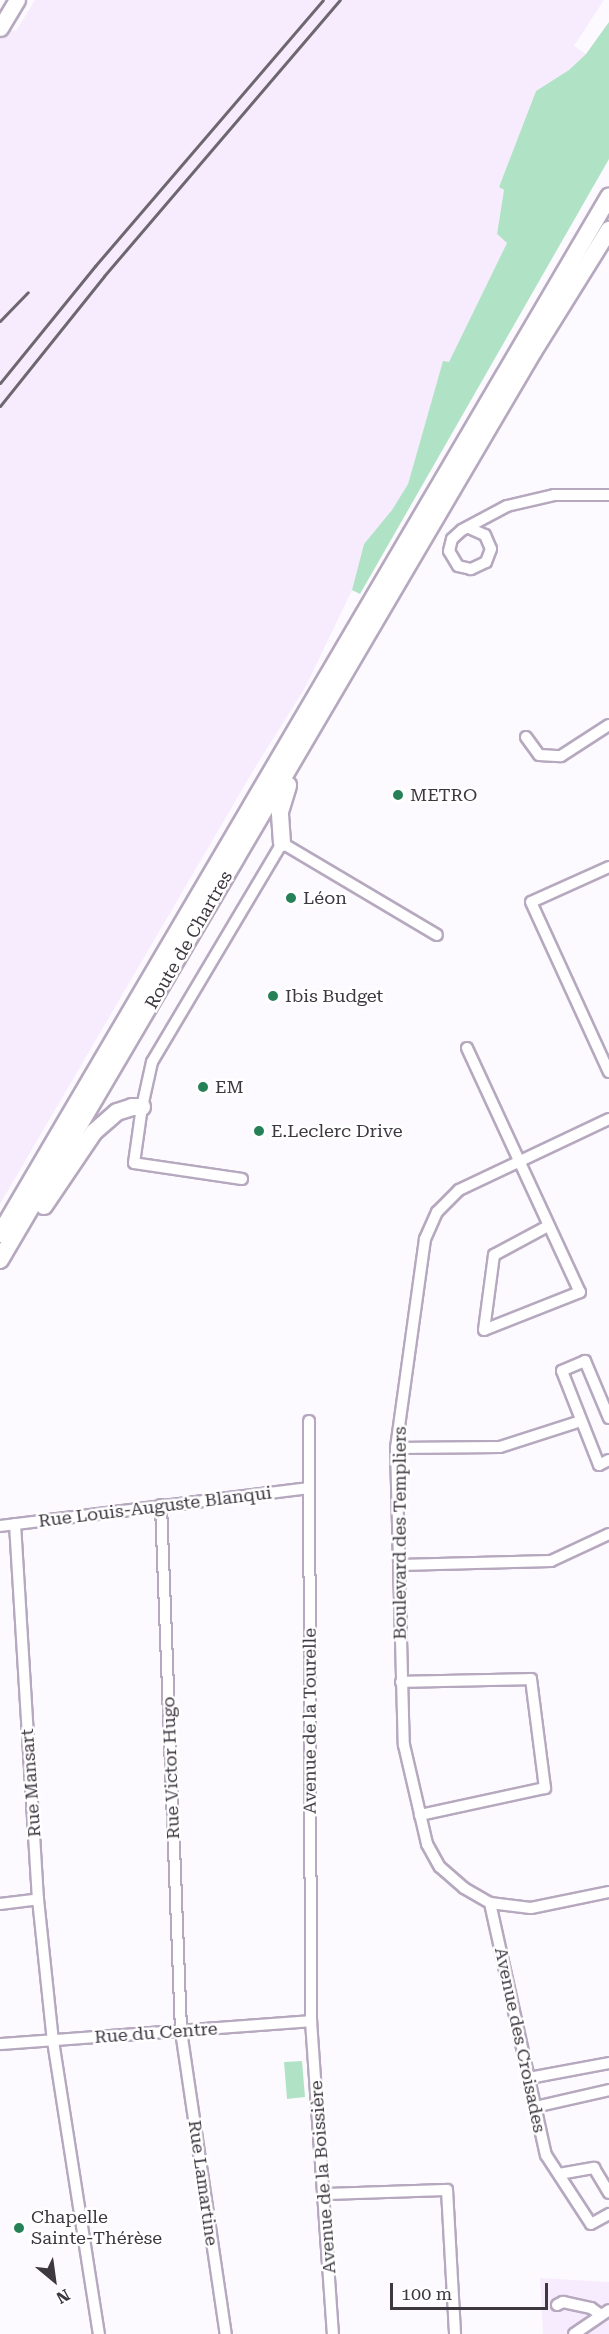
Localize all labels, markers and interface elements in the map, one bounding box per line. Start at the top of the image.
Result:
place label: METRO [410,784,477,806]
marker: METRO [391,788,405,802]
street label: Route de Chartres [141,867,237,1013]
place label: Léon [303,887,347,909]
marker: Léon [284,891,298,905]
place label: Ibis Budget [285,985,383,1007]
marker: Ibis Budget [266,989,280,1003]
place label: EM [215,1076,244,1098]
marker: EM [196,1080,210,1094]
place label: E.Leclerc Drive [271,1120,403,1142]
marker: E.Leclerc Drive [252,1124,266,1138]
street label: Boulevard des Templiers [389,1426,411,1640]
street label: Rue Louis-Auguste Blanqui [37,1482,273,1532]
street label: Avenue de la Tourelle [299,1628,321,1814]
street label: Rue Victor Hugo [158,1696,184,1840]
street label: Rue Mansart [16,1728,46,1838]
street label: Avenue des Croisades [490,1945,550,2135]
street label: Rue du Centre [94,2018,218,2048]
street label: Avenue de la Boissière [305,2080,341,2274]
street label: Rue Lamartine [183,2119,223,2247]
place label: Chapelle Sainte-Thérèse [31,2207,162,2250]
marker: Chapelle Sainte-Thérèse [12,2221,26,2235]
north arrow [24,2250,84,2310]
scale bar [393,2271,550,2309]
text: 100 m [401,2283,452,2304]
text: N [53,2285,73,2307]

